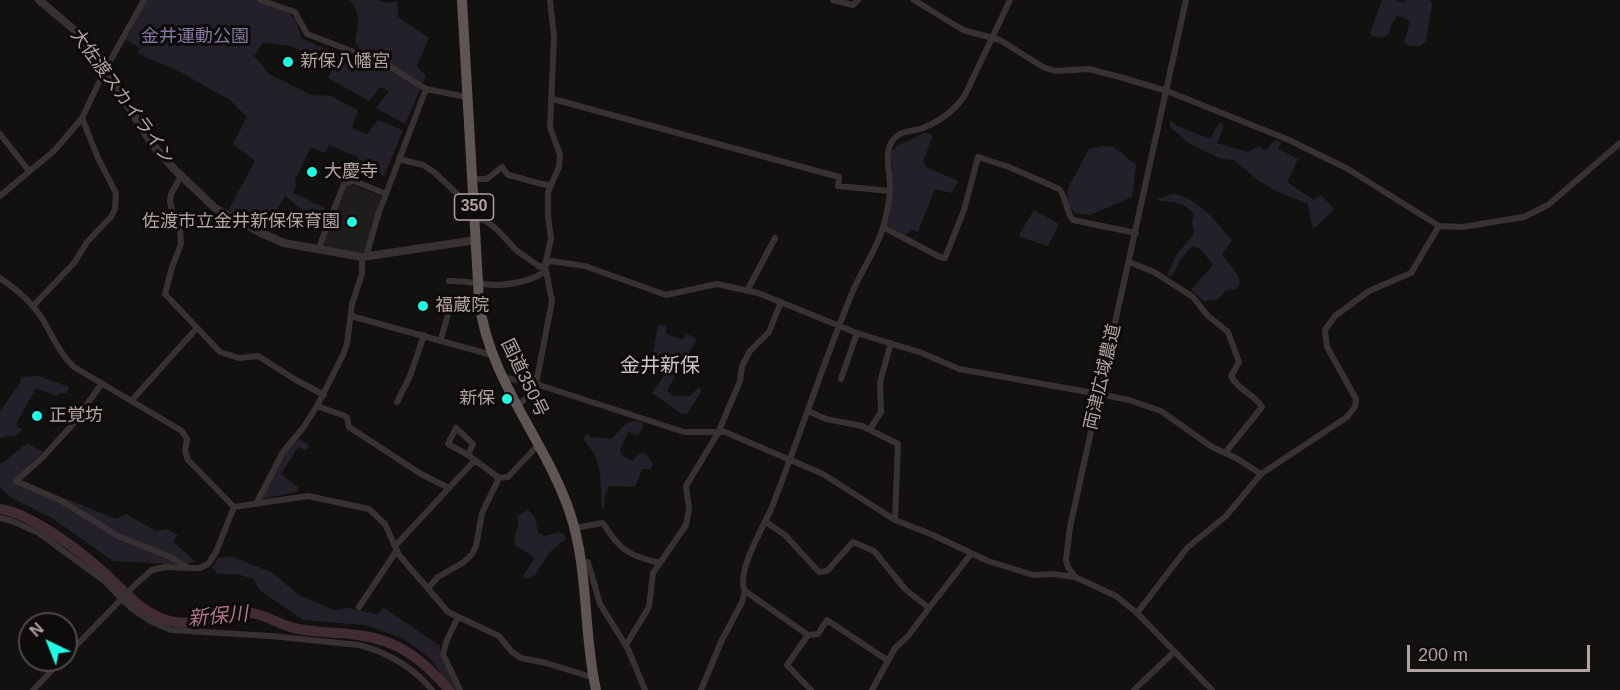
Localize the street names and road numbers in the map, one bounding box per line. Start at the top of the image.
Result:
street label: 大佐渡スカイライン [66,25,178,169]
road number: 350 [454,194,494,220]
street label: 両津広域農道 [1080,322,1126,432]
street label: 国道350号 [496,336,552,420]

